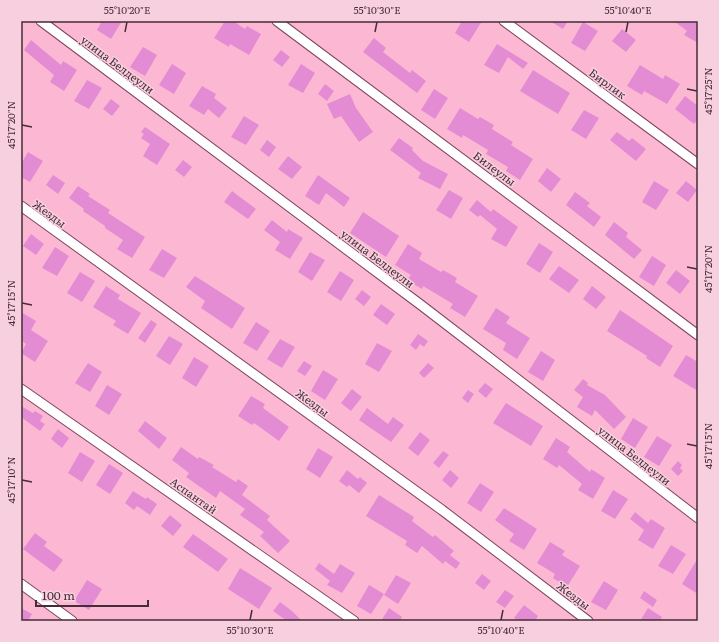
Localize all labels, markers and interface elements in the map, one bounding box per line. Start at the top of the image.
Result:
text: 55°10'20"E [104,2,150,17]
text: 55°10'30"E [353,2,401,17]
text: 55°10'40"E [604,2,652,17]
street label: улица Белдеули [78,31,158,97]
street label: Бирлик [586,64,630,102]
text: 45°17'25"N [700,67,715,115]
text: 45°17'20"N [3,101,18,149]
street label: Билеулы [471,147,519,189]
street label: Жезды [30,195,70,231]
street label: улица Белдеули [338,225,418,291]
text: 45°17'20"N [700,245,715,293]
text: 45°17'15"N [3,280,18,326]
street label: Жезды [293,384,333,420]
street label: улица Белдеули [595,421,675,489]
text: 45°17'15"N [700,423,715,469]
text: 45°17'10"N [3,456,18,504]
street label: Аспантай [167,473,221,517]
street label: Жезды [554,577,594,613]
scale bar [36,582,148,608]
text: 100 m [42,586,75,604]
text: 55°10'30"E [226,622,274,637]
text: 55°10'40"E [477,622,525,637]

